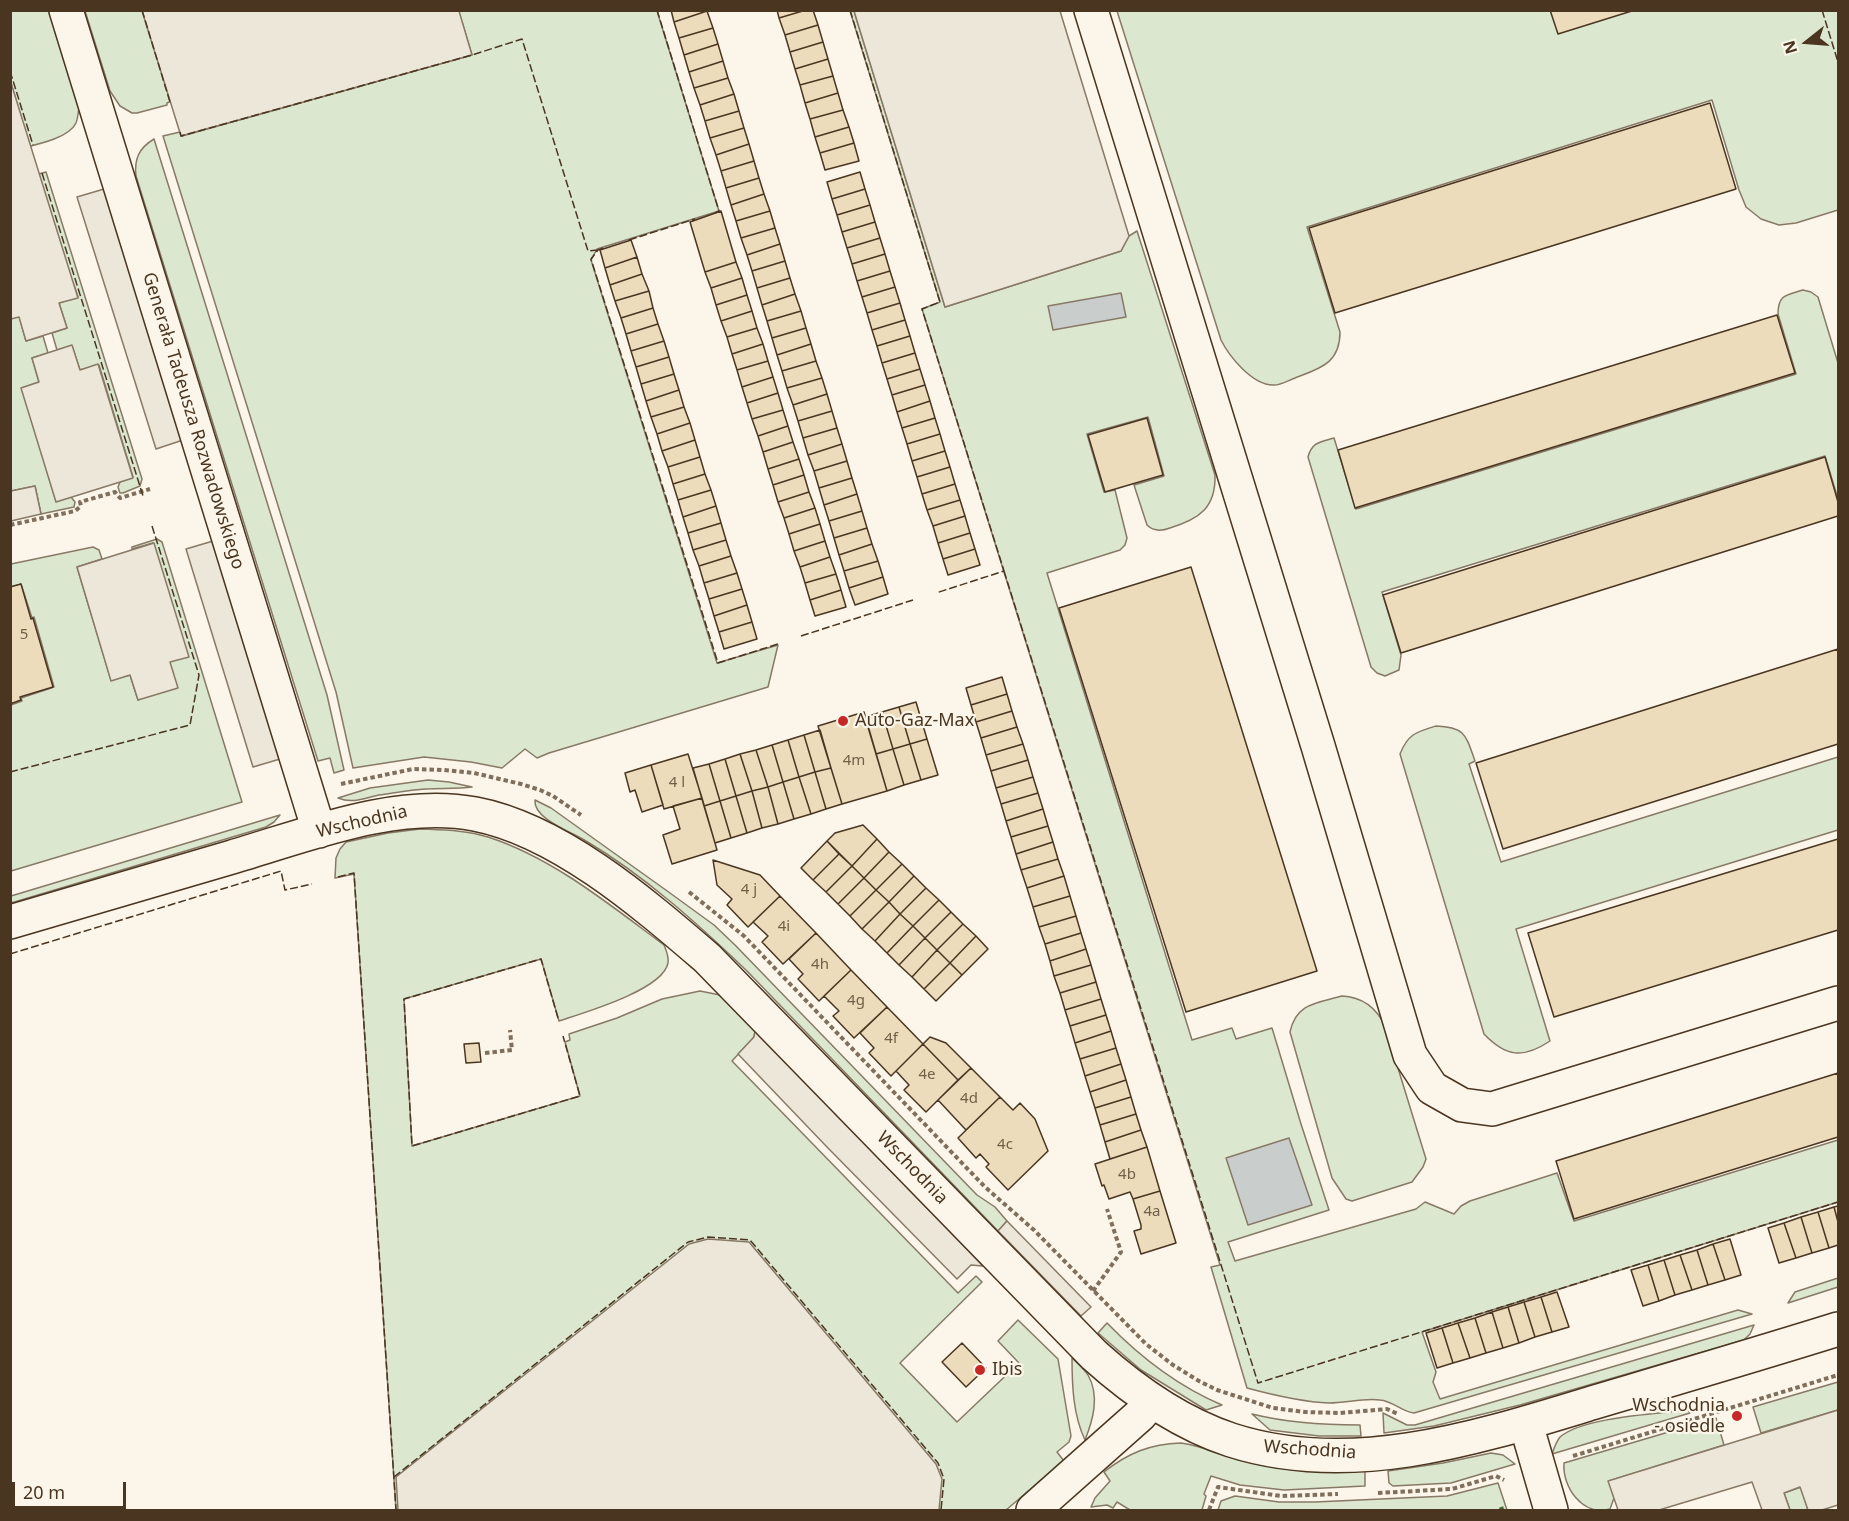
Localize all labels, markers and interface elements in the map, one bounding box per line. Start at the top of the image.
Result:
north arrow [1777,12,1837,72]
text: N [1777,38,1802,57]
street label: Generała Tadeusza Rozwadowskiego [137,270,249,572]
house number: 5 [20,626,28,644]
place label: Auto-Gaz-Max [855,710,974,732]
marker: Auto-Gaz-Max [836,714,850,728]
house number: 4m [843,752,865,770]
house number: 4 l [669,774,685,792]
street label: Wschodnia [314,801,410,843]
house number: 4 j [741,881,757,899]
house number: 4i [778,918,790,936]
house number: 4h [811,956,829,974]
house number: 4g [847,992,865,1010]
house number: 4f [884,1030,898,1048]
house number: 4e [918,1066,936,1084]
house number: 4d [960,1090,978,1108]
street label: Wschodnia [872,1127,952,1209]
house number: 4c [997,1136,1013,1154]
house number: 4b [1118,1166,1136,1184]
house number: 4a [1144,1203,1160,1221]
place label: Ibis [992,1359,1022,1381]
marker: Ibis [973,1363,987,1377]
place label: Wschodnia - osiedle [1632,1395,1725,1438]
marker: Wschodnia - osiedle [1730,1409,1744,1423]
street label: Wschodnia [1263,1436,1357,1464]
scale bar [15,1470,129,1508]
text: 20 m [23,1480,65,1504]

